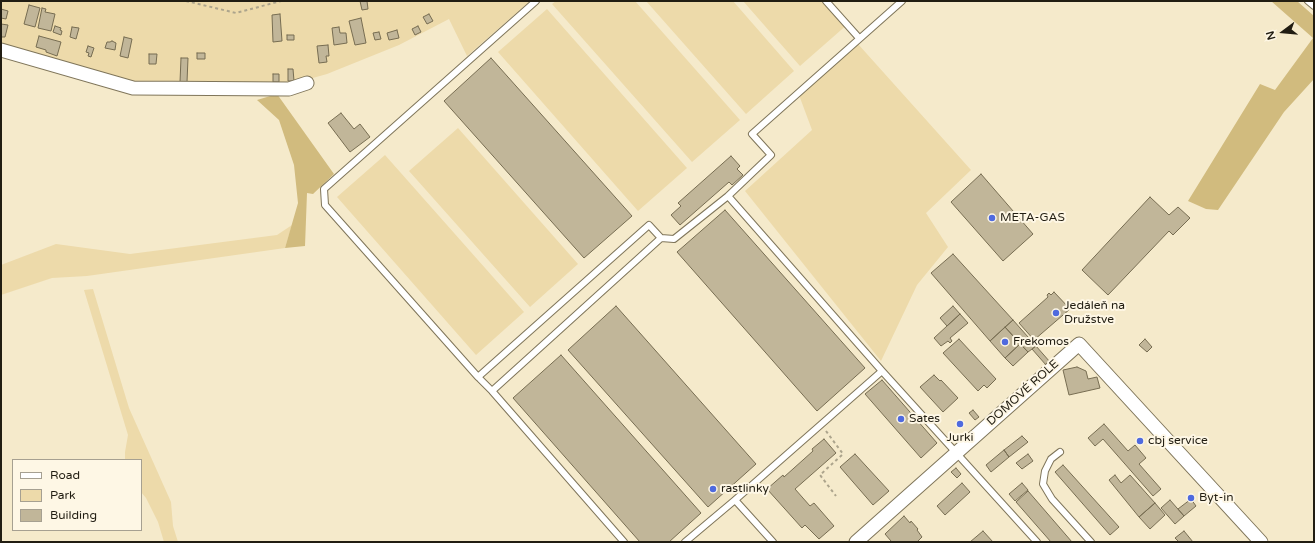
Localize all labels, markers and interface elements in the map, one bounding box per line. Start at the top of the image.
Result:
north arrow [1263,12,1303,52]
text: N [1264,29,1278,41]
place label: META-GAS [1000,211,1065,225]
marker: META-GAS [987,213,997,223]
place label: Jedáleň na Družstve [1064,299,1125,327]
marker: Jedáleň na Družstve [1051,308,1061,318]
place label: Frekomos [1013,335,1069,349]
marker: Frekomos [1000,337,1010,347]
street label: DOMOVÉ ROLE [984,357,1062,429]
place label: Sates [909,412,940,426]
marker: Sates [896,414,906,424]
marker: Jurki [955,419,965,429]
place label: Jurki [946,431,974,445]
place label: cbj service [1148,434,1208,448]
marker: cbj service [1135,436,1145,446]
legend [12,459,142,531]
text: Road [50,468,80,482]
place label: rastlinky [721,482,769,496]
marker: rastlinky [708,484,718,494]
text: Park [50,488,76,502]
place label: Byt-in [1199,491,1234,505]
marker: Byt-in [1186,493,1196,503]
text: Building [50,508,97,522]

